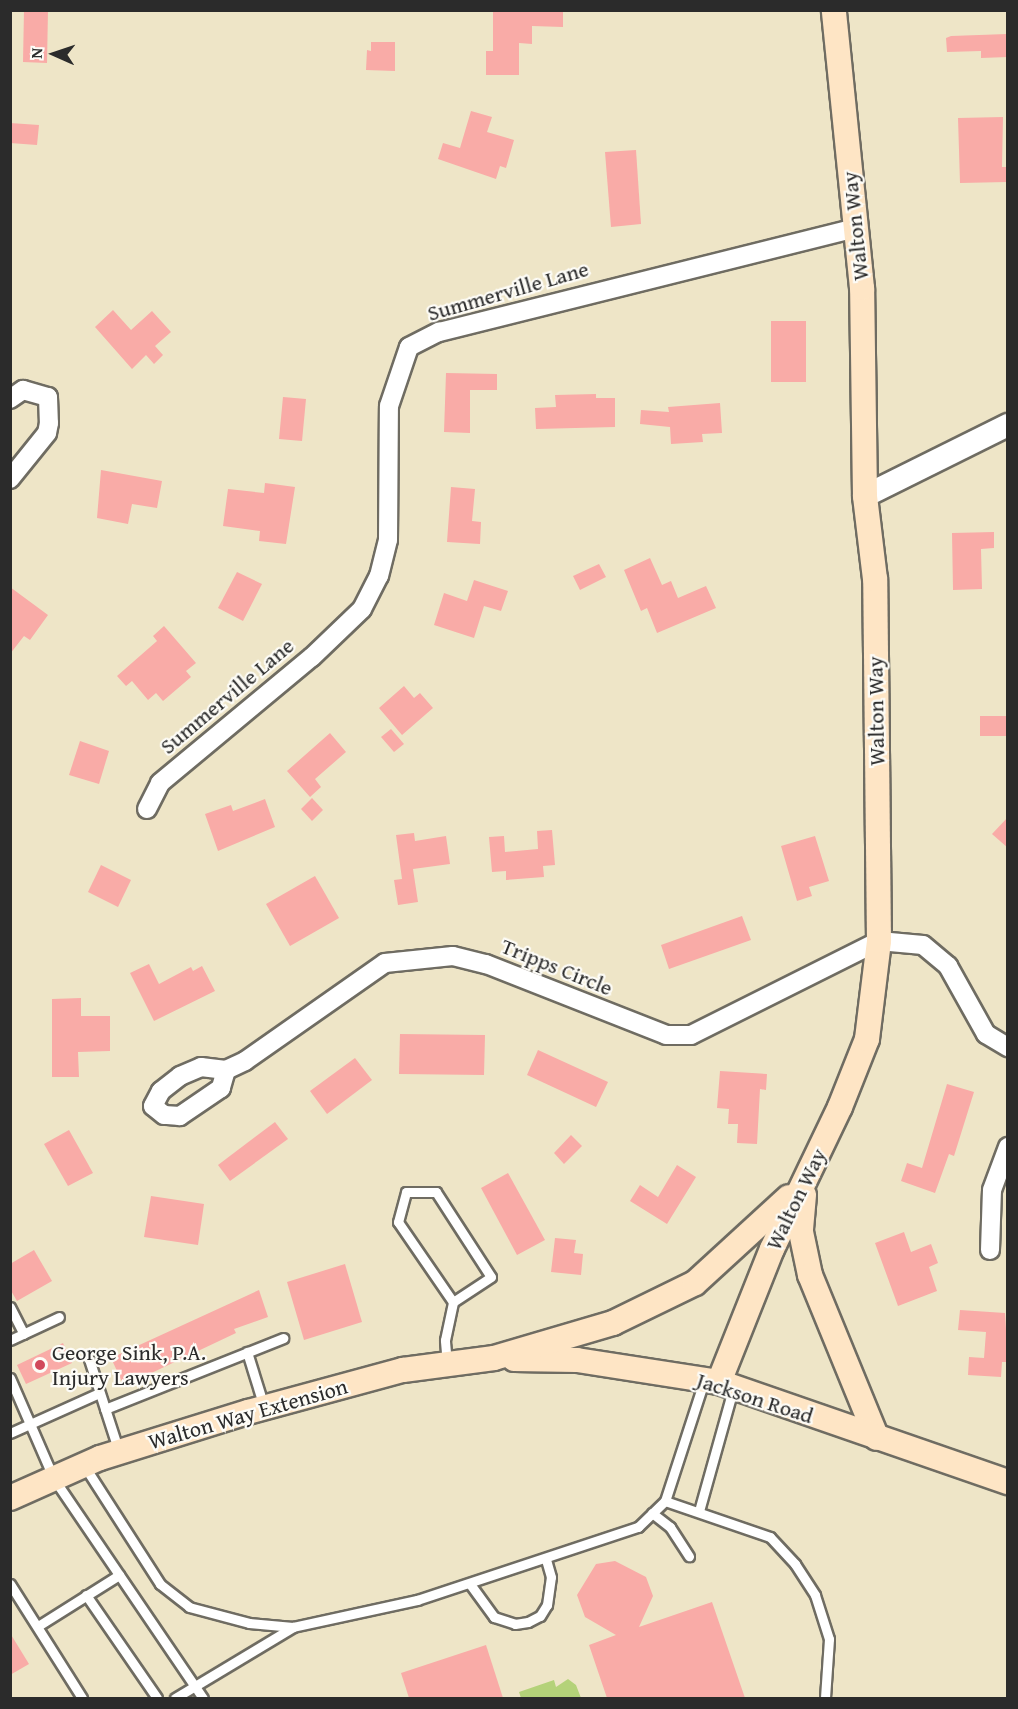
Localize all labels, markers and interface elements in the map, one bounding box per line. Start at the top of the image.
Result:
north arrow [24,24,84,84]
text: N [24,47,48,59]
street label: Walton Way [836,170,874,282]
street label: Summerville Lane [424,255,592,327]
street label: Summerville Lane [155,632,299,760]
street label: Walton Way [862,656,890,766]
street label: Tripps Circle [497,933,617,1001]
street label: Walton Way [760,1144,832,1254]
place label: George Sink, P.A. Injury Lawyers [52,1339,206,1390]
marker: George Sink, P.A. Injury Lawyers [33,1358,47,1372]
street label: Jackson Road [693,1367,817,1429]
street label: Walton Way Extension [145,1373,351,1455]

